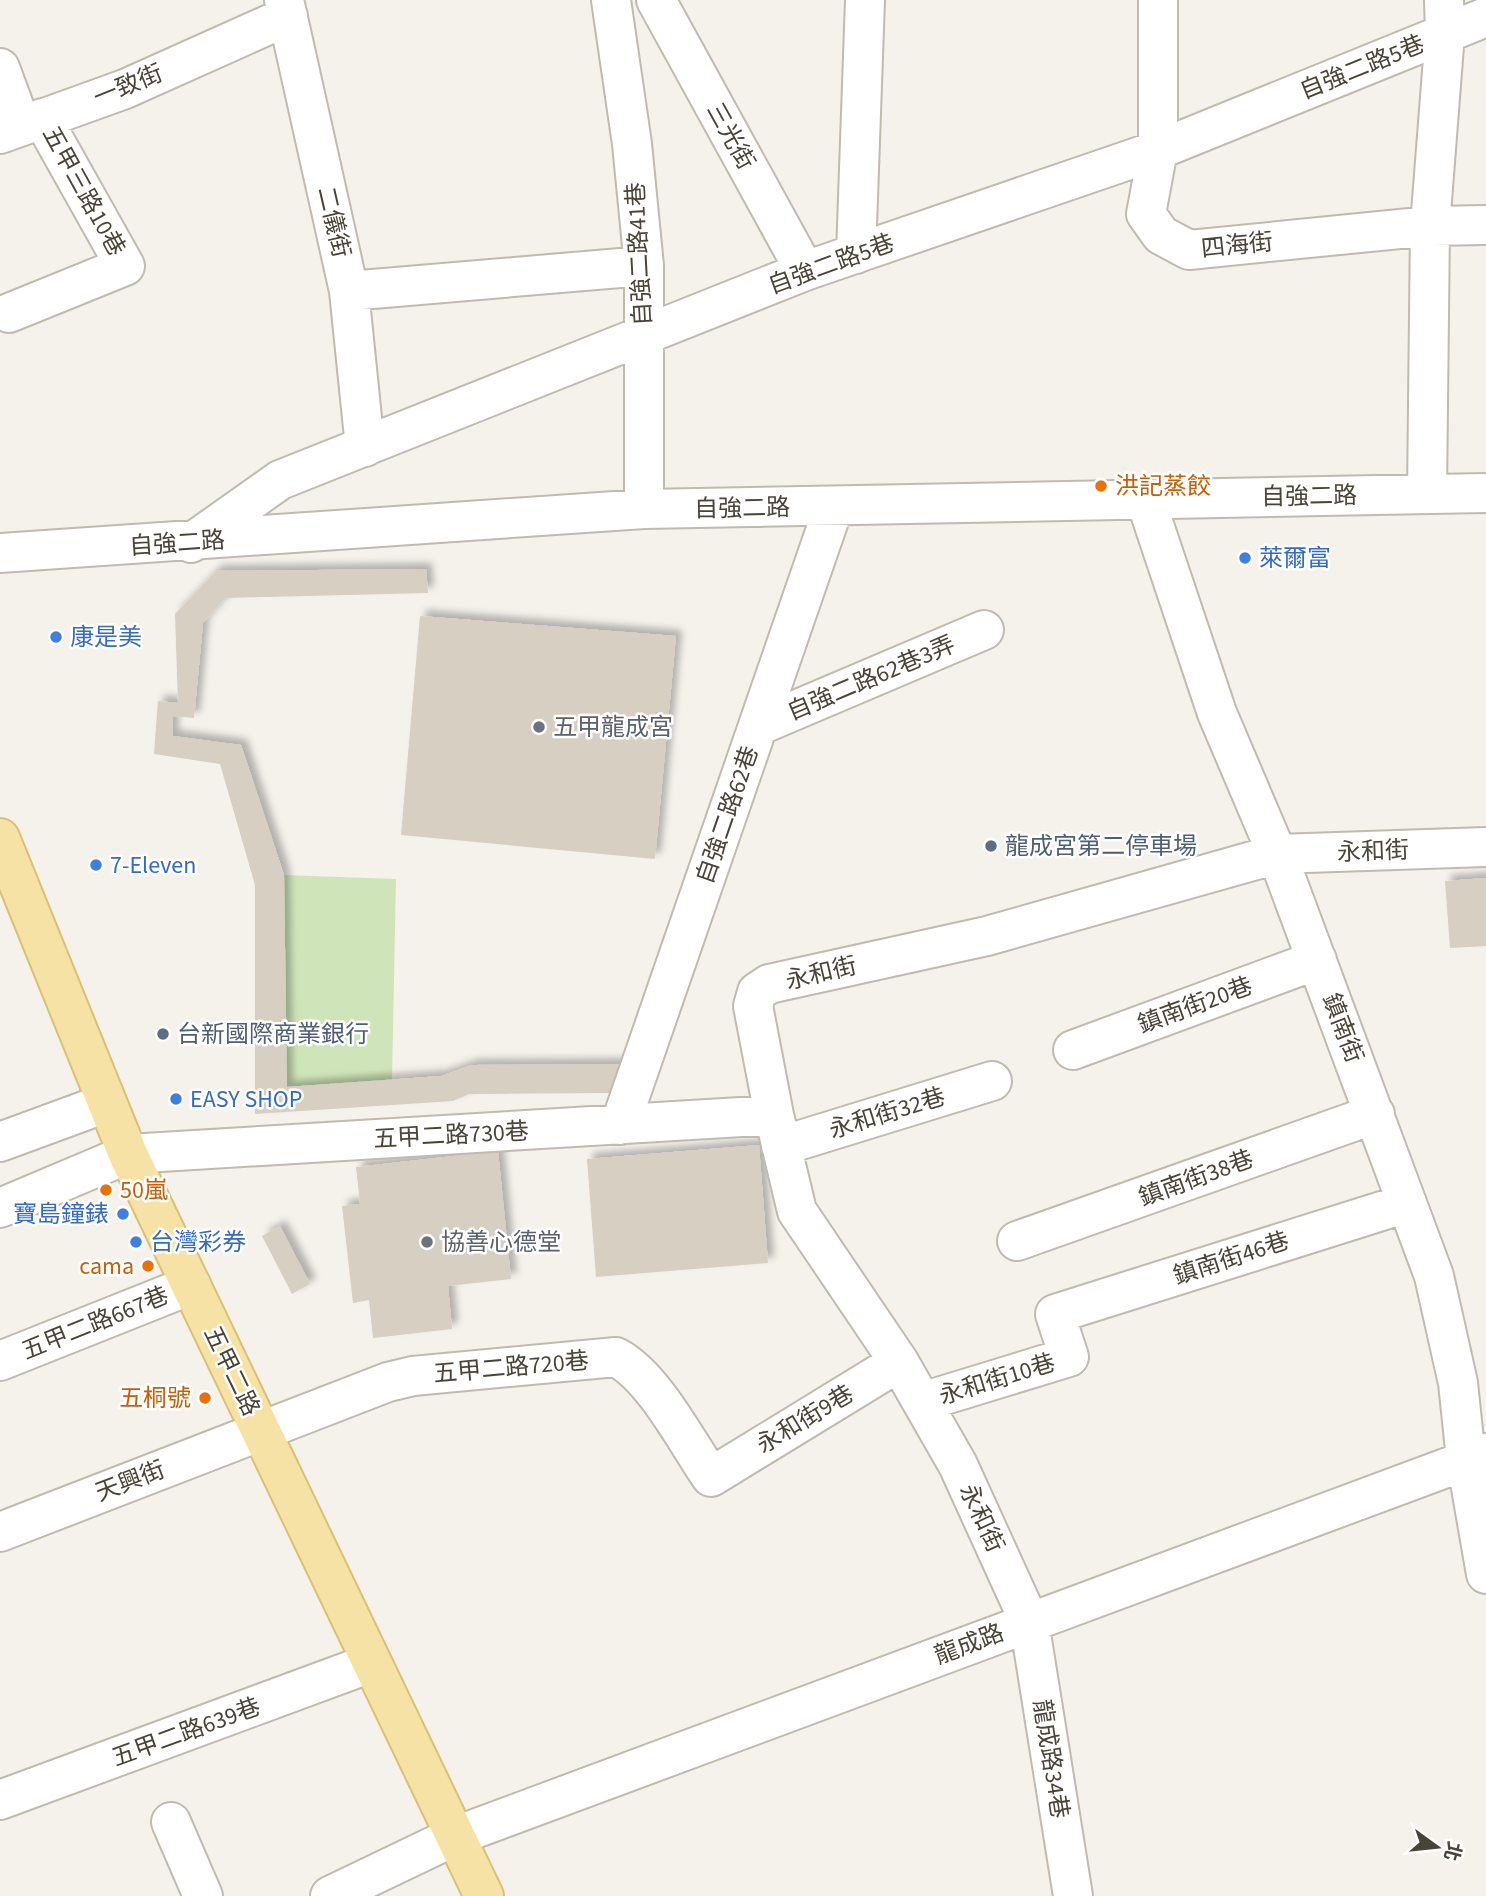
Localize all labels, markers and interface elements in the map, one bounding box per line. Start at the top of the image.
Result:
street label: 自強二路5巷 [1294,27,1430,108]
street label: 一致街 [88,56,168,115]
street label: 三光街 [698,96,763,176]
street label: 五甲三路10巷 [33,120,134,263]
street label: 自強二路41巷 [618,181,661,327]
street label: 二儀街 [308,183,359,261]
street label: 四海街 [1199,224,1275,267]
street label: 自強二路5巷 [763,225,899,303]
place label: 洪記蒸餃 [1115,469,1211,504]
marker: 洪記蒸餃 [1093,478,1109,494]
street label: 自強二路 [1261,478,1357,515]
street label: 自強二路 [694,490,790,527]
street label: 自強二路 [128,523,226,564]
place label: 萊爾富 [1259,541,1331,576]
marker: 萊爾富 [1237,550,1253,566]
place label: 康是美 [70,620,142,655]
street label: 自強二路62巷3弄 [782,627,961,730]
marker: 康是美 [48,629,64,645]
place label: 五甲龍成宮 [553,710,673,745]
marker: 五甲龍成宮 [531,719,547,735]
street label: 自強二路62巷 [688,741,767,889]
place label: 龍成宮第二停車場 [1005,829,1197,864]
street label: 永和街 [1336,833,1410,870]
marker: 龍成宮第二停車場 [983,838,999,854]
place label: 7-Eleven [110,848,196,883]
marker: 7-Eleven [88,857,104,873]
street label: 永和街 [782,948,860,999]
street label: 鎮南街20巷 [1133,969,1257,1042]
street label: 鎮南街 [1313,988,1372,1068]
place label: 台新國際商業銀行 [177,1017,369,1052]
marker: 台新國際商業銀行 [155,1026,171,1042]
street label: 永和街32巷 [825,1079,950,1148]
place label: EASY SHOP [190,1082,302,1117]
marker: EASY SHOP [168,1091,184,1107]
street label: 五甲二路730巷 [372,1114,530,1157]
street label: 鎮南街38巷 [1134,1142,1258,1215]
place label: 50嵐 [120,1173,168,1208]
marker: 50嵐 [98,1182,114,1198]
place label: 寶島鐘錶 [13,1197,109,1232]
marker: 寶島鐘錶 [115,1206,131,1222]
street label: 鎮南街46巷 [1169,1223,1294,1294]
place label: 台灣彩券 [150,1225,246,1260]
place label: 協善心德堂 [441,1225,561,1260]
marker: 台灣彩券 [128,1234,144,1250]
marker: 協善心德堂 [419,1234,435,1250]
place label: cama [79,1249,134,1284]
marker: cama [140,1258,156,1274]
street label: 五甲二路667巷 [16,1278,174,1369]
street label: 五甲二路 [195,1320,268,1422]
street label: 五甲二路720巷 [432,1343,590,1392]
street label: 永和街10巷 [935,1345,1060,1414]
street label: 永和街9巷 [750,1377,861,1462]
place label: 五桐號 [119,1381,191,1416]
marker: 五桐號 [197,1390,213,1406]
street label: 天興街 [90,1452,170,1511]
street label: 永和街 [950,1478,1013,1558]
street label: 龍成路 [929,1615,1009,1674]
street label: 五甲二路639巷 [107,1689,265,1776]
street label: 龍成路34巷 [1024,1697,1077,1821]
north arrow [1402,1812,1472,1882]
text: 北 [1436,1838,1467,1864]

